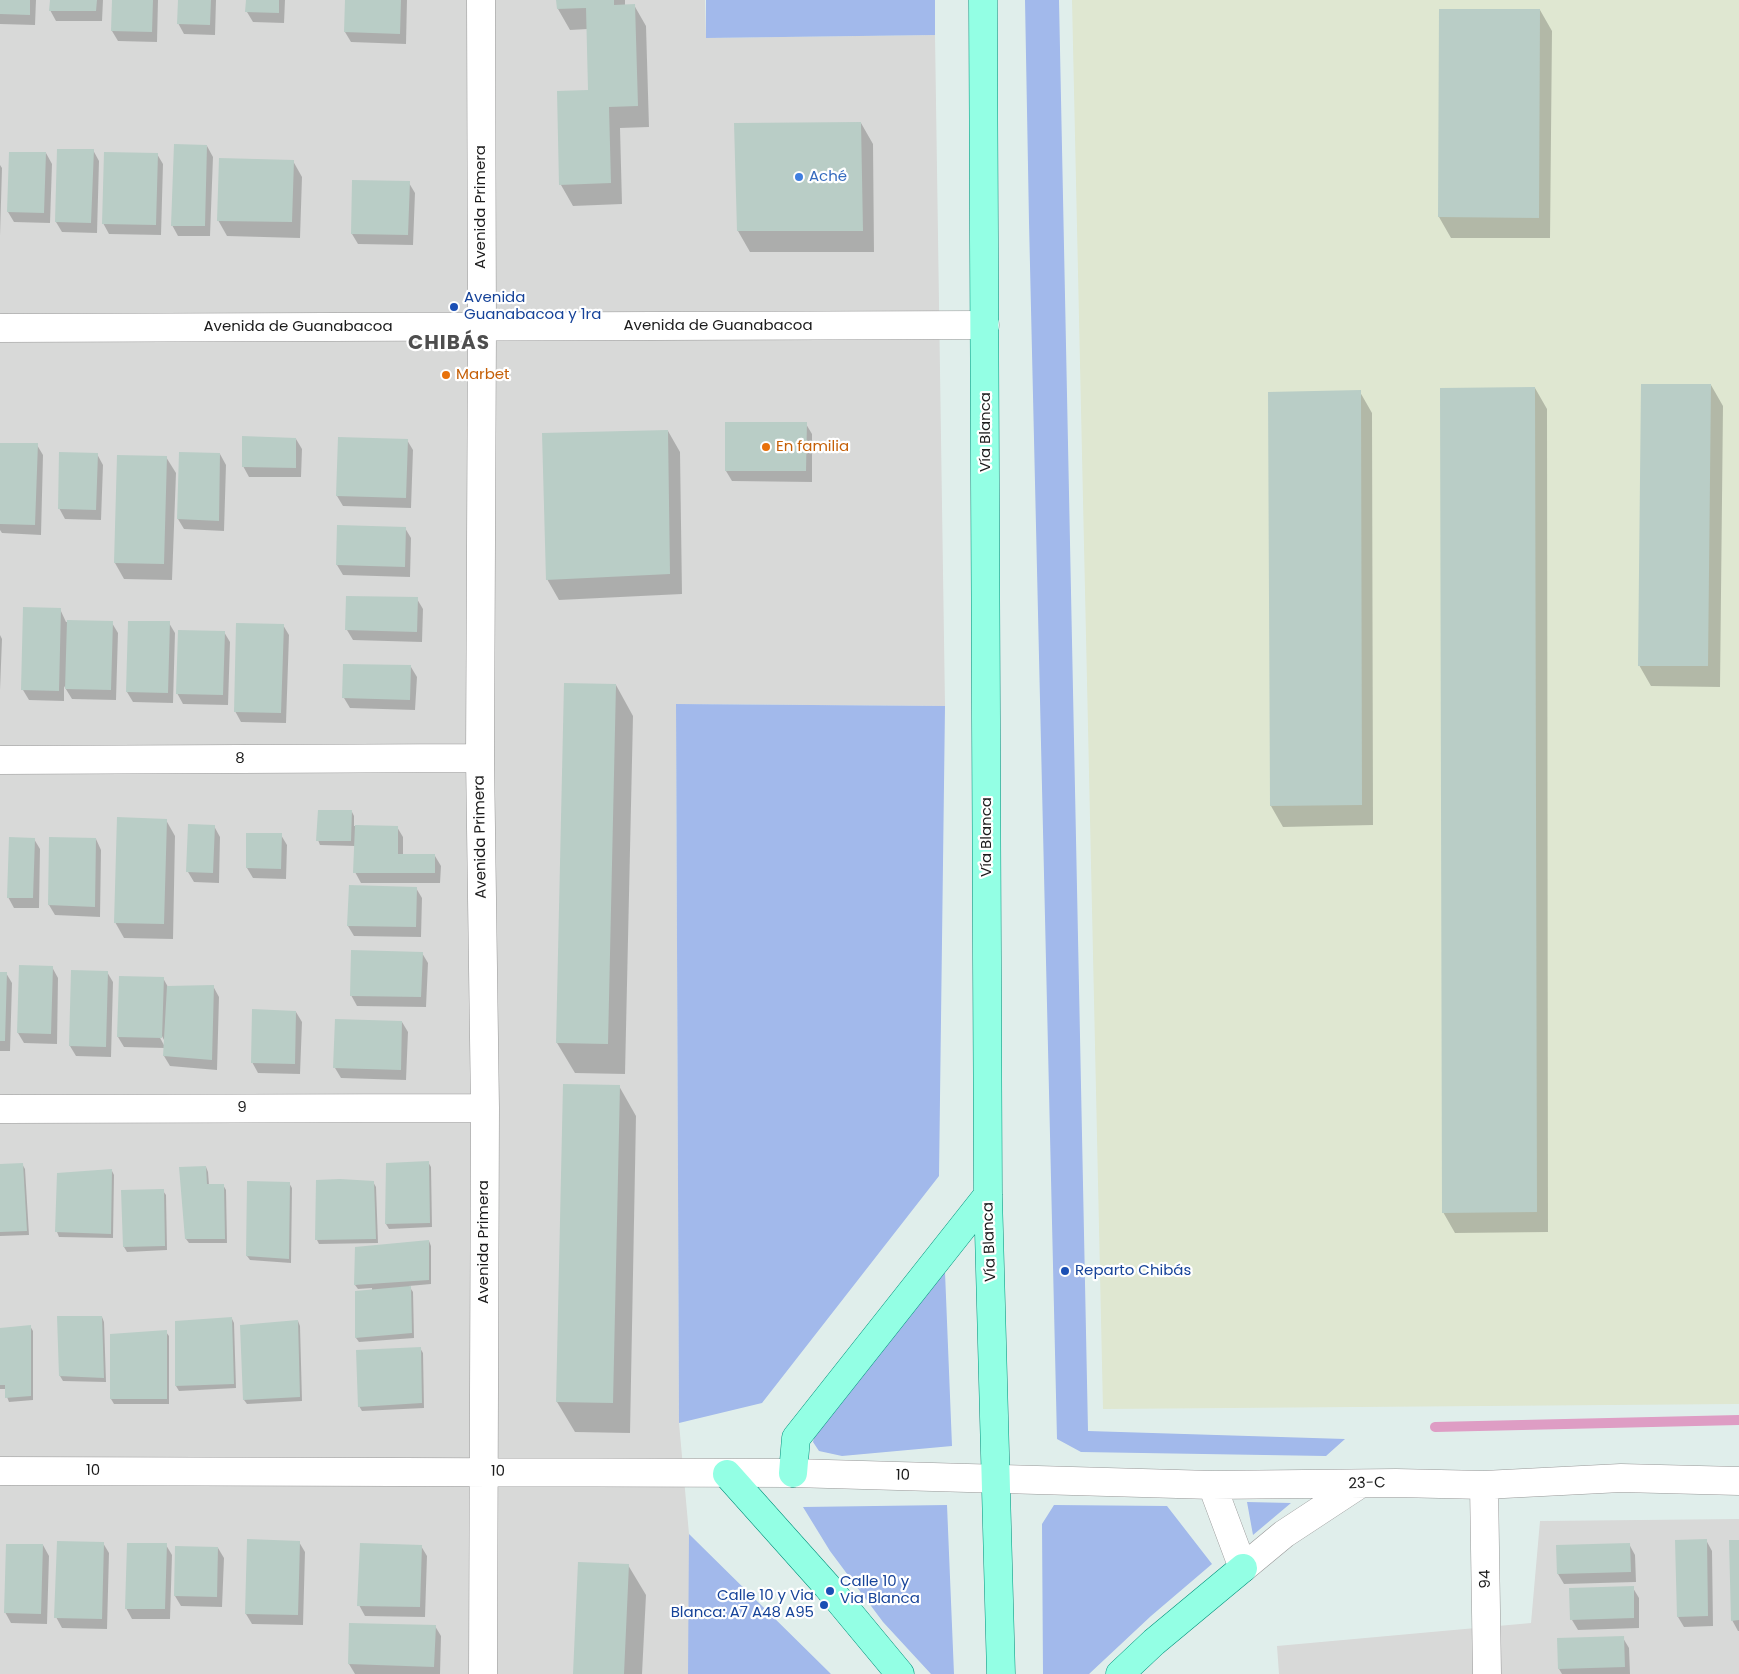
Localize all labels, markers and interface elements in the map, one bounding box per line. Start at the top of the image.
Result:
street label: Avenida Primera [472,145,490,269]
place label: Aché [809,168,847,186]
marker: Aché [793,171,805,183]
place label: Avenida Guanabacoa y 1ra [464,289,601,324]
marker: Avenida Guanabacoa y 1ra [448,301,460,313]
street label: Avenida de Guanabacoa [623,317,813,335]
street label: Avenida de Guanabacoa [203,318,393,336]
district label: CHIBÁS [407,332,491,356]
place label: Marbet [456,366,510,384]
marker: Marbet [440,369,452,381]
street label: Vía Blanca [977,392,995,472]
place label: En familia [776,438,849,456]
marker: En familia [760,441,772,453]
street label: 8 [235,750,245,768]
street label: Avenida Primera [471,775,491,899]
street label: Vía Blanca [978,797,996,877]
street label: 9 [237,1099,247,1117]
street label: Avenida Primera [475,1180,493,1304]
street label: Vía Blanca [980,1202,1000,1282]
place label: Reparto Chibás [1075,1262,1191,1280]
marker: Reparto Chibás [1059,1265,1071,1277]
street label: 10 [86,1462,100,1480]
street label: 10 [491,1463,505,1481]
street label: 10 [896,1467,910,1485]
street label: 23-C [1348,1474,1386,1494]
street label: 94 [1477,1569,1495,1589]
place label: Calle 10 y Via Blanca [840,1573,920,1608]
marker: Calle 10 y Via Blanca [824,1585,836,1597]
place label: Calle 10 y Via Blanca: A7 A48 A95 [671,1587,814,1622]
marker: Calle 10 y Via Blanca: A7 A48 A95 [818,1599,830,1611]

